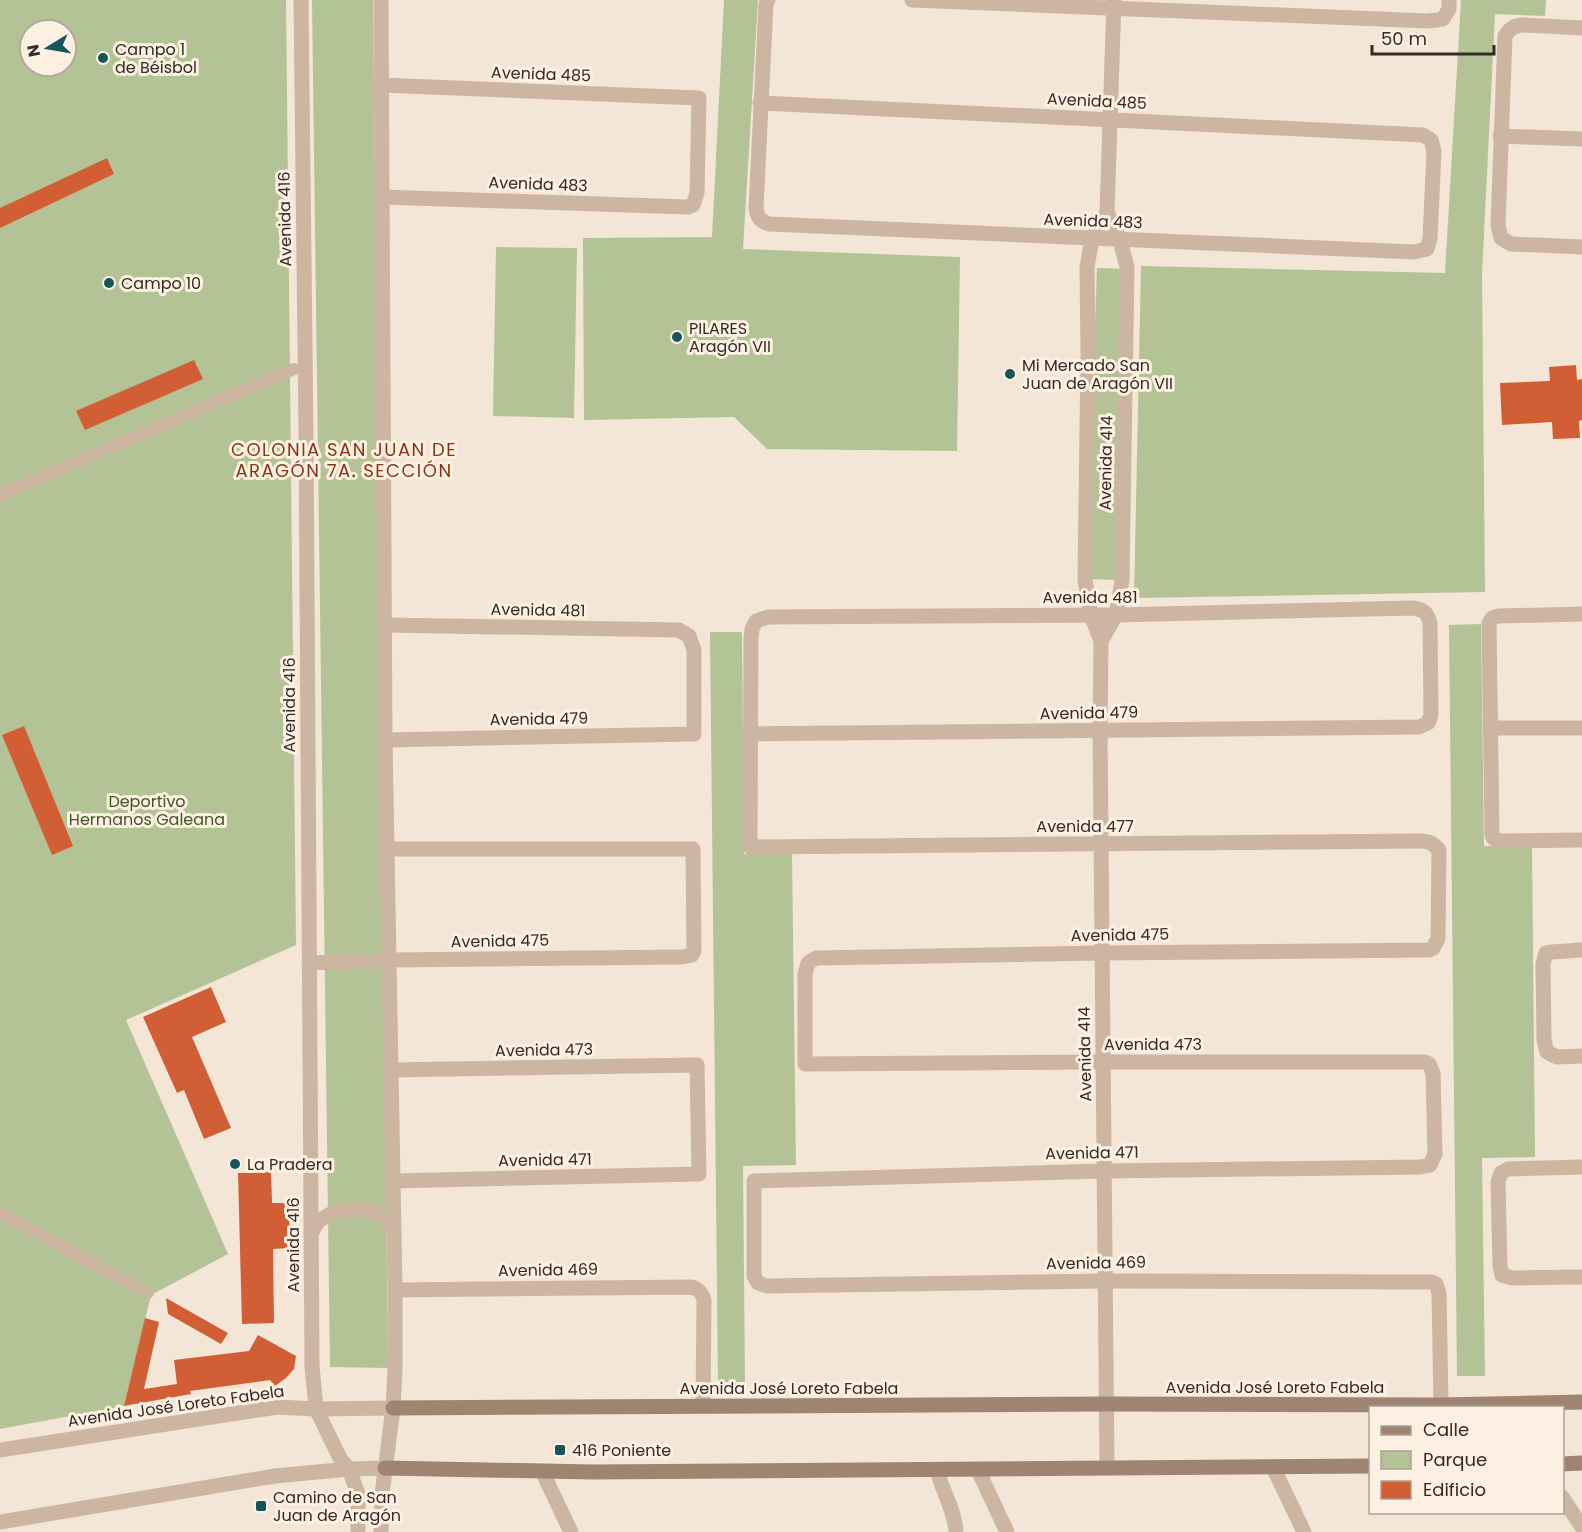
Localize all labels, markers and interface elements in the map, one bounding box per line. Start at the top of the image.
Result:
north arrow [18,18,78,78]
scale bar [1372,18,1494,56]
text: 50 m [1381,26,1427,51]
place label: Campo 1 de Béisbol [115,38,197,79]
text: N [21,43,46,59]
marker: Campo 1 de Béisbol [96,51,110,65]
street label: Avenida 485 [491,61,591,87]
street label: Avenida 485 [1046,87,1148,115]
street label: Avenida 416 [273,171,297,267]
street label: Avenida 483 [488,171,588,197]
street label: Avenida 483 [1043,208,1143,234]
place label: Campo 10 [121,272,201,295]
marker: Campo 10 [102,276,116,290]
place label: PILARES Aragón VII [689,317,771,358]
marker: PILARES Aragón VII [670,330,684,344]
place label: Mi Mercado San Juan de Aragón VII [1022,354,1173,395]
marker: Mi Mercado San Juan de Aragón VII [1003,367,1017,381]
street label: Avenida 414 [1094,415,1118,511]
district label: COLONIA SAN JUAN DE ARAGÓN 7A. SECCIÓN [231,437,457,483]
street label: Avenida 481 [1042,586,1138,609]
street label: Avenida 481 [490,598,586,622]
street label: Avenida 416 [278,657,301,753]
street label: Avenida 479 [1039,701,1139,725]
street label: Avenida 479 [489,707,589,731]
park label: Deportivo Hermanos Galeana [69,790,225,831]
street label: Avenida 477 [1036,815,1134,838]
street label: Avenida 475 [1071,923,1169,947]
street label: Avenida 475 [451,929,549,953]
street label: Avenida 414 [1073,1006,1097,1102]
street label: Avenida 473 [1104,1033,1202,1056]
street label: Avenida 473 [495,1038,593,1062]
street label: Avenida 471 [1045,1141,1139,1165]
street label: Avenida 471 [498,1148,592,1172]
place label: La Pradera [247,1153,333,1176]
marker: La Pradera [228,1157,242,1171]
street label: Avenida 416 [282,1197,305,1293]
street label: Avenida 469 [1046,1251,1146,1275]
street label: Avenida 469 [498,1258,598,1282]
street label: Avenida José Loreto Fabela [1166,1376,1384,1399]
street label: Avenida José Loreto Fabela [680,1377,898,1400]
street label: Avenida José Loreto Fabela [66,1379,286,1433]
legend [1369,1406,1564,1514]
text: Calle [1423,1417,1469,1442]
place label: 416 Poniente [572,1439,671,1462]
marker: 416 Poniente [553,1443,567,1457]
text: Parque [1423,1447,1487,1472]
text: Edificio [1423,1477,1486,1502]
place label: Camino de San Juan de Aragón [273,1486,401,1527]
marker: Camino de San Juan de Aragón [254,1499,268,1513]

